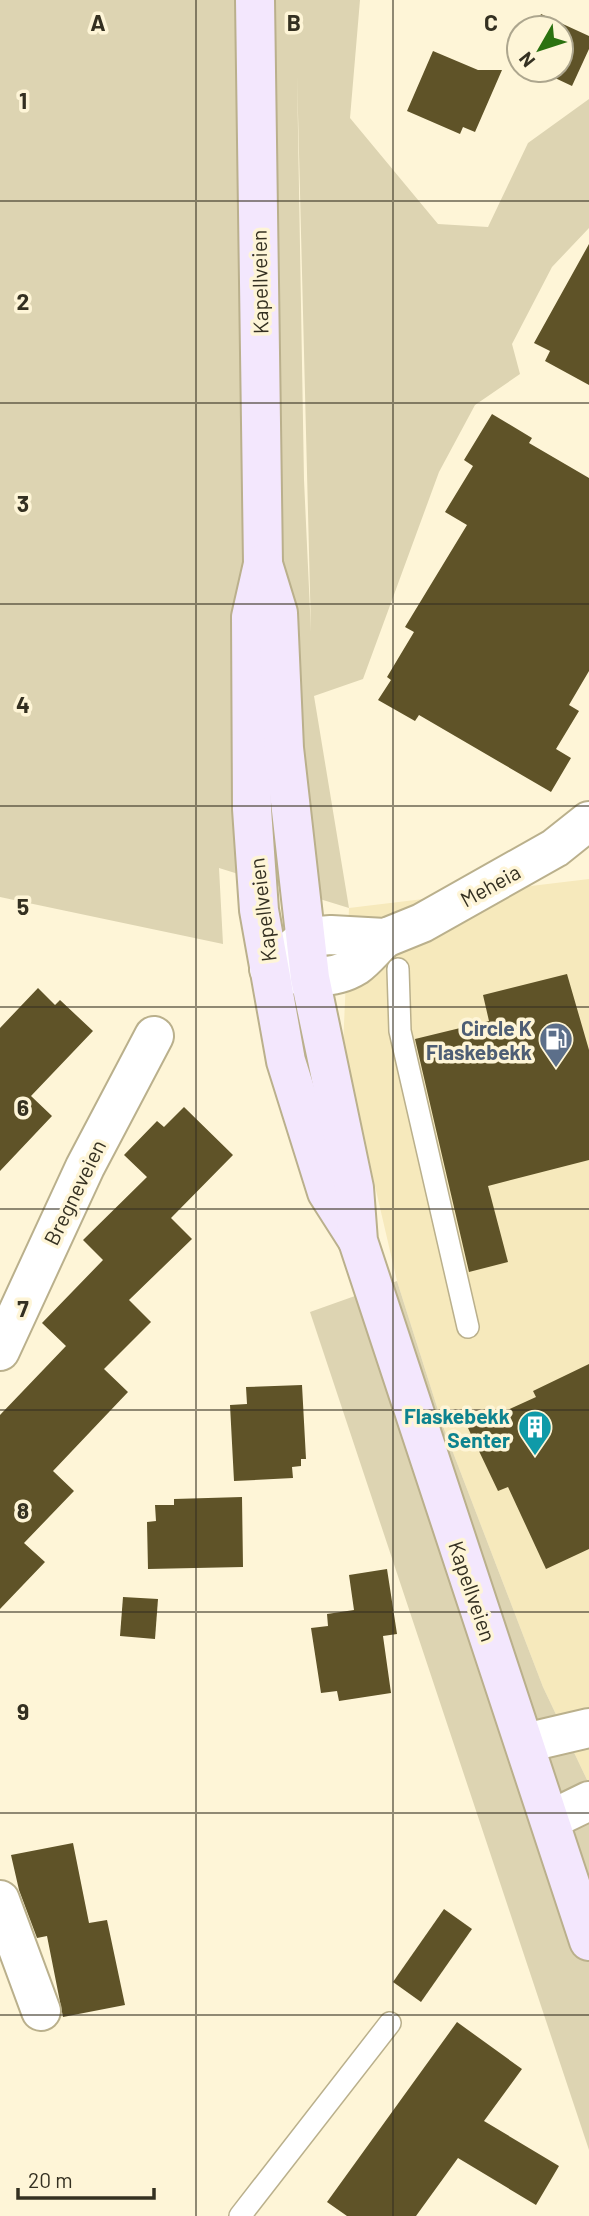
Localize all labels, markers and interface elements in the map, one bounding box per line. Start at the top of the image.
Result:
text: A [90,8,106,36]
text: B [287,8,301,36]
text: C [484,8,498,36]
north arrow [505,14,575,84]
text: N [513,48,539,72]
text: 1 [19,86,27,114]
street label: Kapellveien [246,230,272,334]
text: 2 [17,287,29,315]
text: 3 [17,489,29,517]
text: 4 [16,690,30,718]
street label: Kapellveien [243,857,281,963]
street label: Meheia [456,858,524,912]
text: 5 [17,892,29,920]
place label: Circle K Flaskebekk [426,1015,532,1064]
fuel station icon: Circle K Flaskebekk [537,1020,575,1069]
text: 6 [17,1093,29,1121]
street label: Bregneveien [38,1135,110,1249]
text: 7 [17,1294,29,1322]
place label: Flaskebekk Senter [404,1403,510,1452]
building icon: Flaskebekk Senter [516,1408,554,1457]
text: 8 [17,1496,29,1524]
street label: Kapellveien [444,1538,502,1644]
text: 9 [17,1697,29,1725]
scale bar [18,2156,154,2200]
text: 20 m [28,2167,73,2192]

